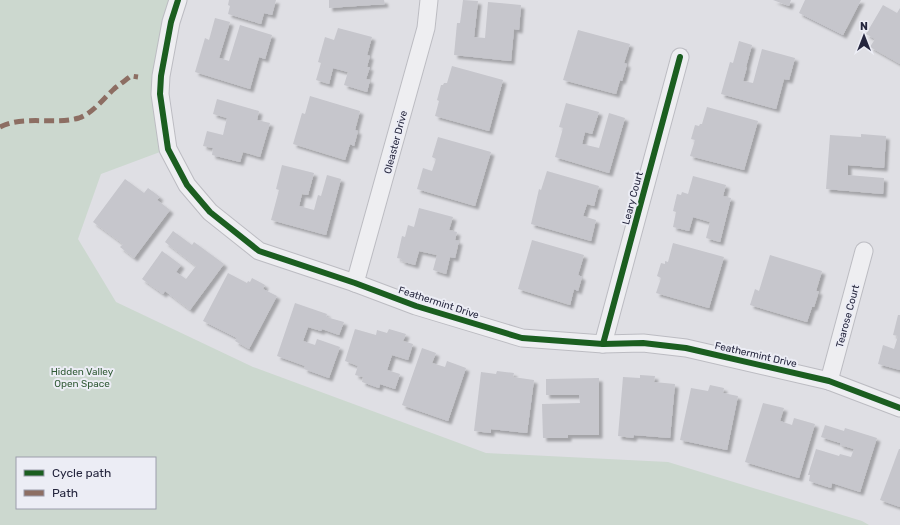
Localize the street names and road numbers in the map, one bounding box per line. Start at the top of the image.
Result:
street label: Oleaster Drive [382,109,410,175]
street label: Leary Court [620,170,646,226]
street label: Tearose Court [834,283,862,349]
street label: Feathermint Drive [397,284,481,322]
street label: Feathermint Drive [714,340,798,370]

